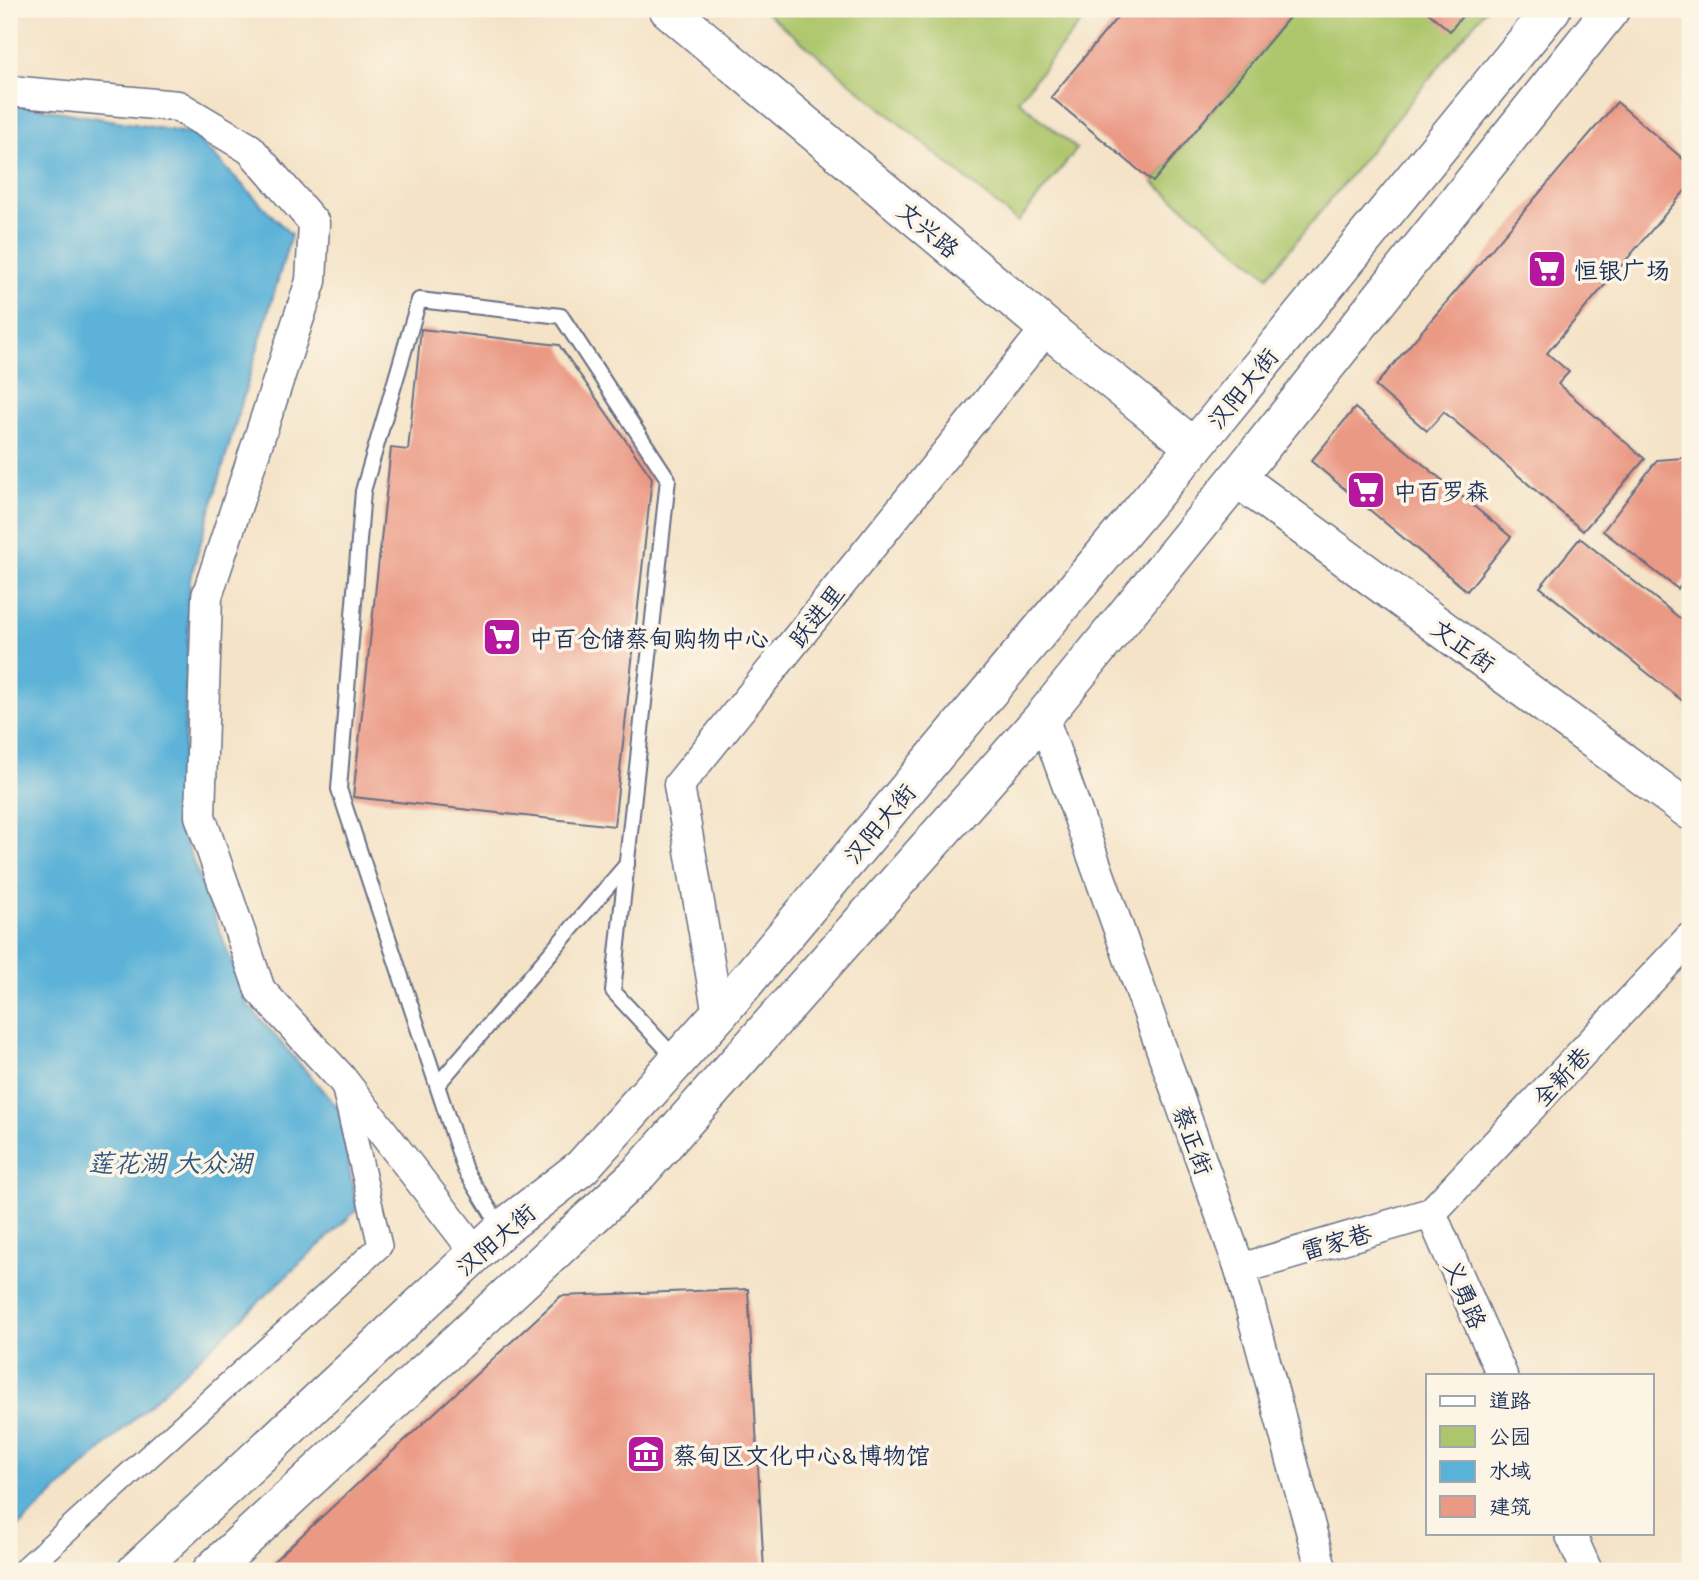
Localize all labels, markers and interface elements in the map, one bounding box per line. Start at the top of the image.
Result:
street label: 文兴路 [891,194,967,264]
supermarket icon: 恒银广场 [1526,248,1568,290]
place label: 恒银广场 [1574,254,1670,285]
street label: 汉阳大街 [1200,341,1284,435]
supermarket icon: 中百罗森 [1345,469,1387,511]
place label: 中百罗森 [1393,475,1489,506]
street label: 跃进里 [781,577,851,653]
street label: 文正街 [1426,611,1502,679]
supermarket icon: 中百仓储蔡甸购物中心 [481,616,523,658]
place label: 中百仓储蔡甸购物中心 [529,622,769,653]
street label: 汉阳大街 [836,776,922,870]
street label: 全新巷 [1525,1039,1597,1113]
street label: 蔡正街 [1167,1101,1221,1179]
water label: 莲花湖 大众湖 [88,1145,255,1179]
street label: 汉阳大街 [449,1196,541,1282]
street label: 雷家巷 [1297,1216,1375,1266]
street label: 义勇路 [1438,1255,1494,1333]
legend [1426,1374,1654,1534]
text: 道路 [1489,1386,1531,1413]
text: 公园 [1489,1422,1531,1449]
museum icon: 蔡甸区文化中心&博物馆 [625,1433,667,1475]
place label: 蔡甸区文化中心&博物馆 [673,1439,930,1470]
text: 水域 [1489,1456,1531,1483]
text: 建筑 [1489,1492,1531,1519]

